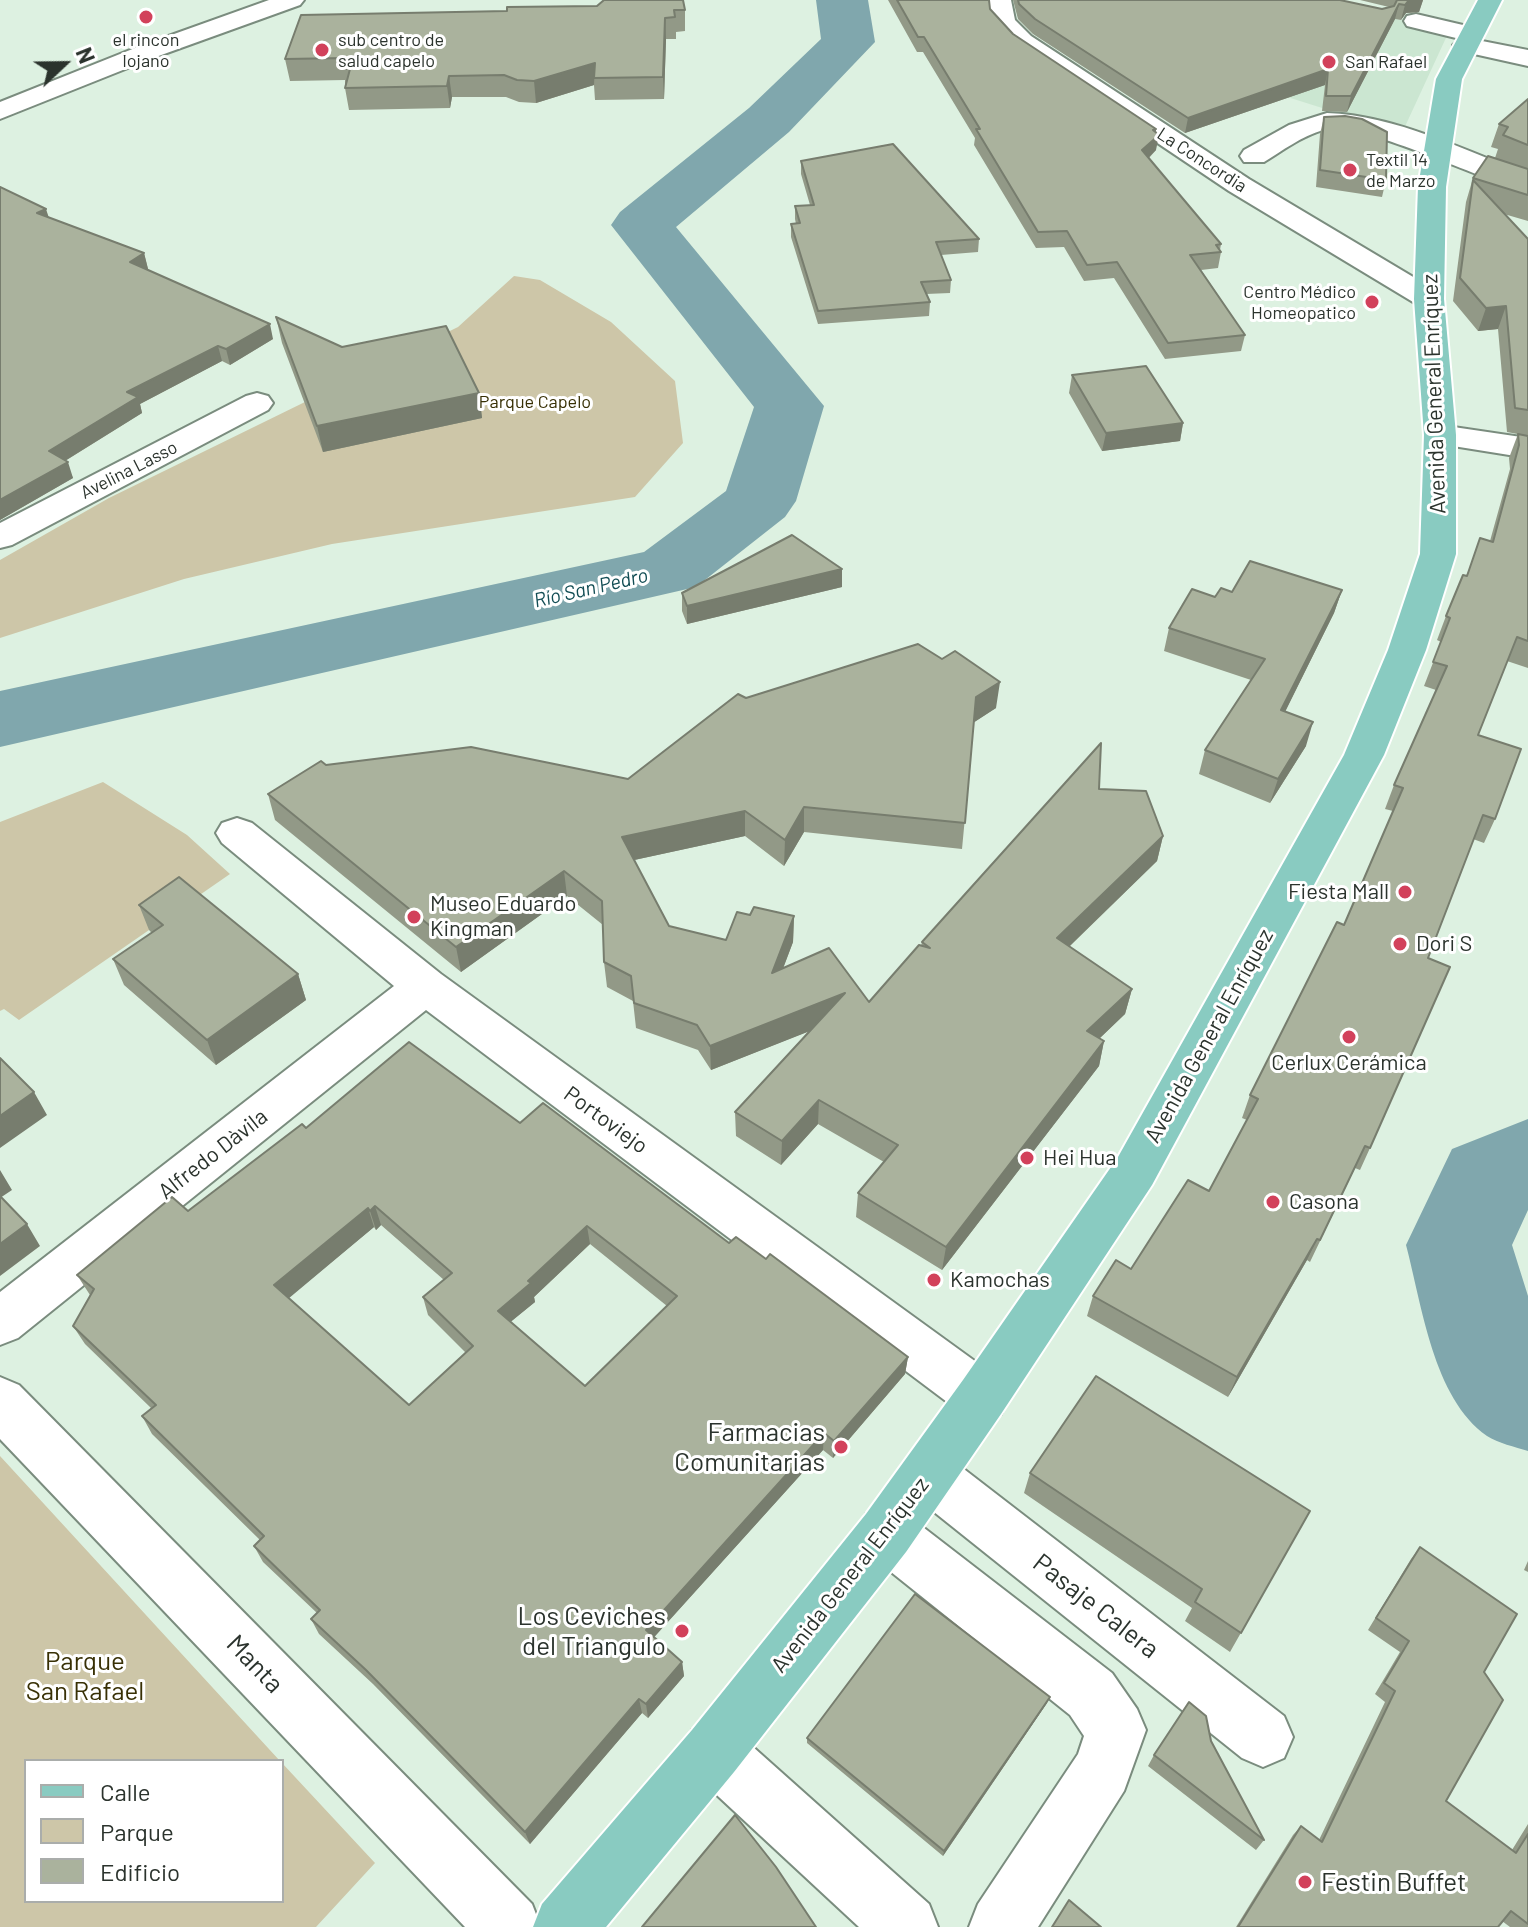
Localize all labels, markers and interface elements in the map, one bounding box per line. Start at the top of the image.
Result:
marker: el rincon lojano [137,8,155,26]
north arrow [24,24,104,104]
place label: el rincon lojano [113,29,179,72]
place label: sub centro de salud capelo [338,29,444,72]
marker: sub centro de salud capelo [313,41,331,59]
text: N [71,43,101,67]
place label: San Rafael [1345,51,1427,73]
marker: San Rafael [1320,53,1338,71]
street label: La Concordia [1153,123,1251,197]
place label: Textil 14 de Marzo [1366,149,1436,192]
marker: Textil 14 de Marzo [1341,161,1359,179]
street label: Avenida General Enríquez [1417,273,1451,515]
place label: Centro Médico Homeopatico [1243,281,1356,324]
marker: Centro Médico Homeopatico [1363,293,1381,311]
park label: Parque Capelo [479,391,591,413]
street label: Avelina Lasso [77,436,181,504]
water label: Río San Pedro [532,563,650,613]
place label: Fiesta Mall [1288,879,1389,905]
marker: Fiesta Mall [1396,883,1414,901]
place label: Museo Eduardo Kingman [430,891,576,942]
marker: Museo Eduardo Kingman [405,908,423,926]
street label: Avenida General Enríquez [1139,925,1279,1147]
place label: Dori S [1416,931,1472,957]
marker: Dori S [1391,935,1409,953]
marker: Cerlux Cerámica [1340,1028,1358,1046]
place label: Cerlux Cerámica [1271,1050,1427,1076]
street label: Portoviejo [559,1081,653,1159]
street label: Alfredo Dàvila [153,1103,273,1205]
place label: Hei Hua [1043,1145,1117,1171]
marker: Hei Hua [1018,1149,1036,1167]
place label: Casona [1289,1189,1359,1215]
marker: Casona [1264,1193,1282,1211]
place label: Kamochas [950,1267,1050,1293]
marker: Kamochas [925,1271,943,1289]
place label: Farmacias Comunitarias [674,1416,825,1478]
marker: Farmacias Comunitarias [832,1438,850,1456]
street label: Avenida General Enríquez [766,1472,934,1678]
street label: Pasaje Calera [1027,1547,1165,1665]
place label: Los Ceviches del Triangulo [518,1600,666,1662]
marker: Los Ceviches del Triangulo [673,1622,691,1640]
street label: Manta [220,1628,290,1700]
park label: Parque San Rafael [26,1645,144,1706]
legend [24,1759,284,1903]
text: Calle [100,1777,151,1806]
text: Parque [100,1817,174,1846]
text: Edificio [100,1857,180,1886]
place label: Festin Buffet [1321,1866,1466,1898]
marker: Festin Buffet [1296,1873,1314,1891]

